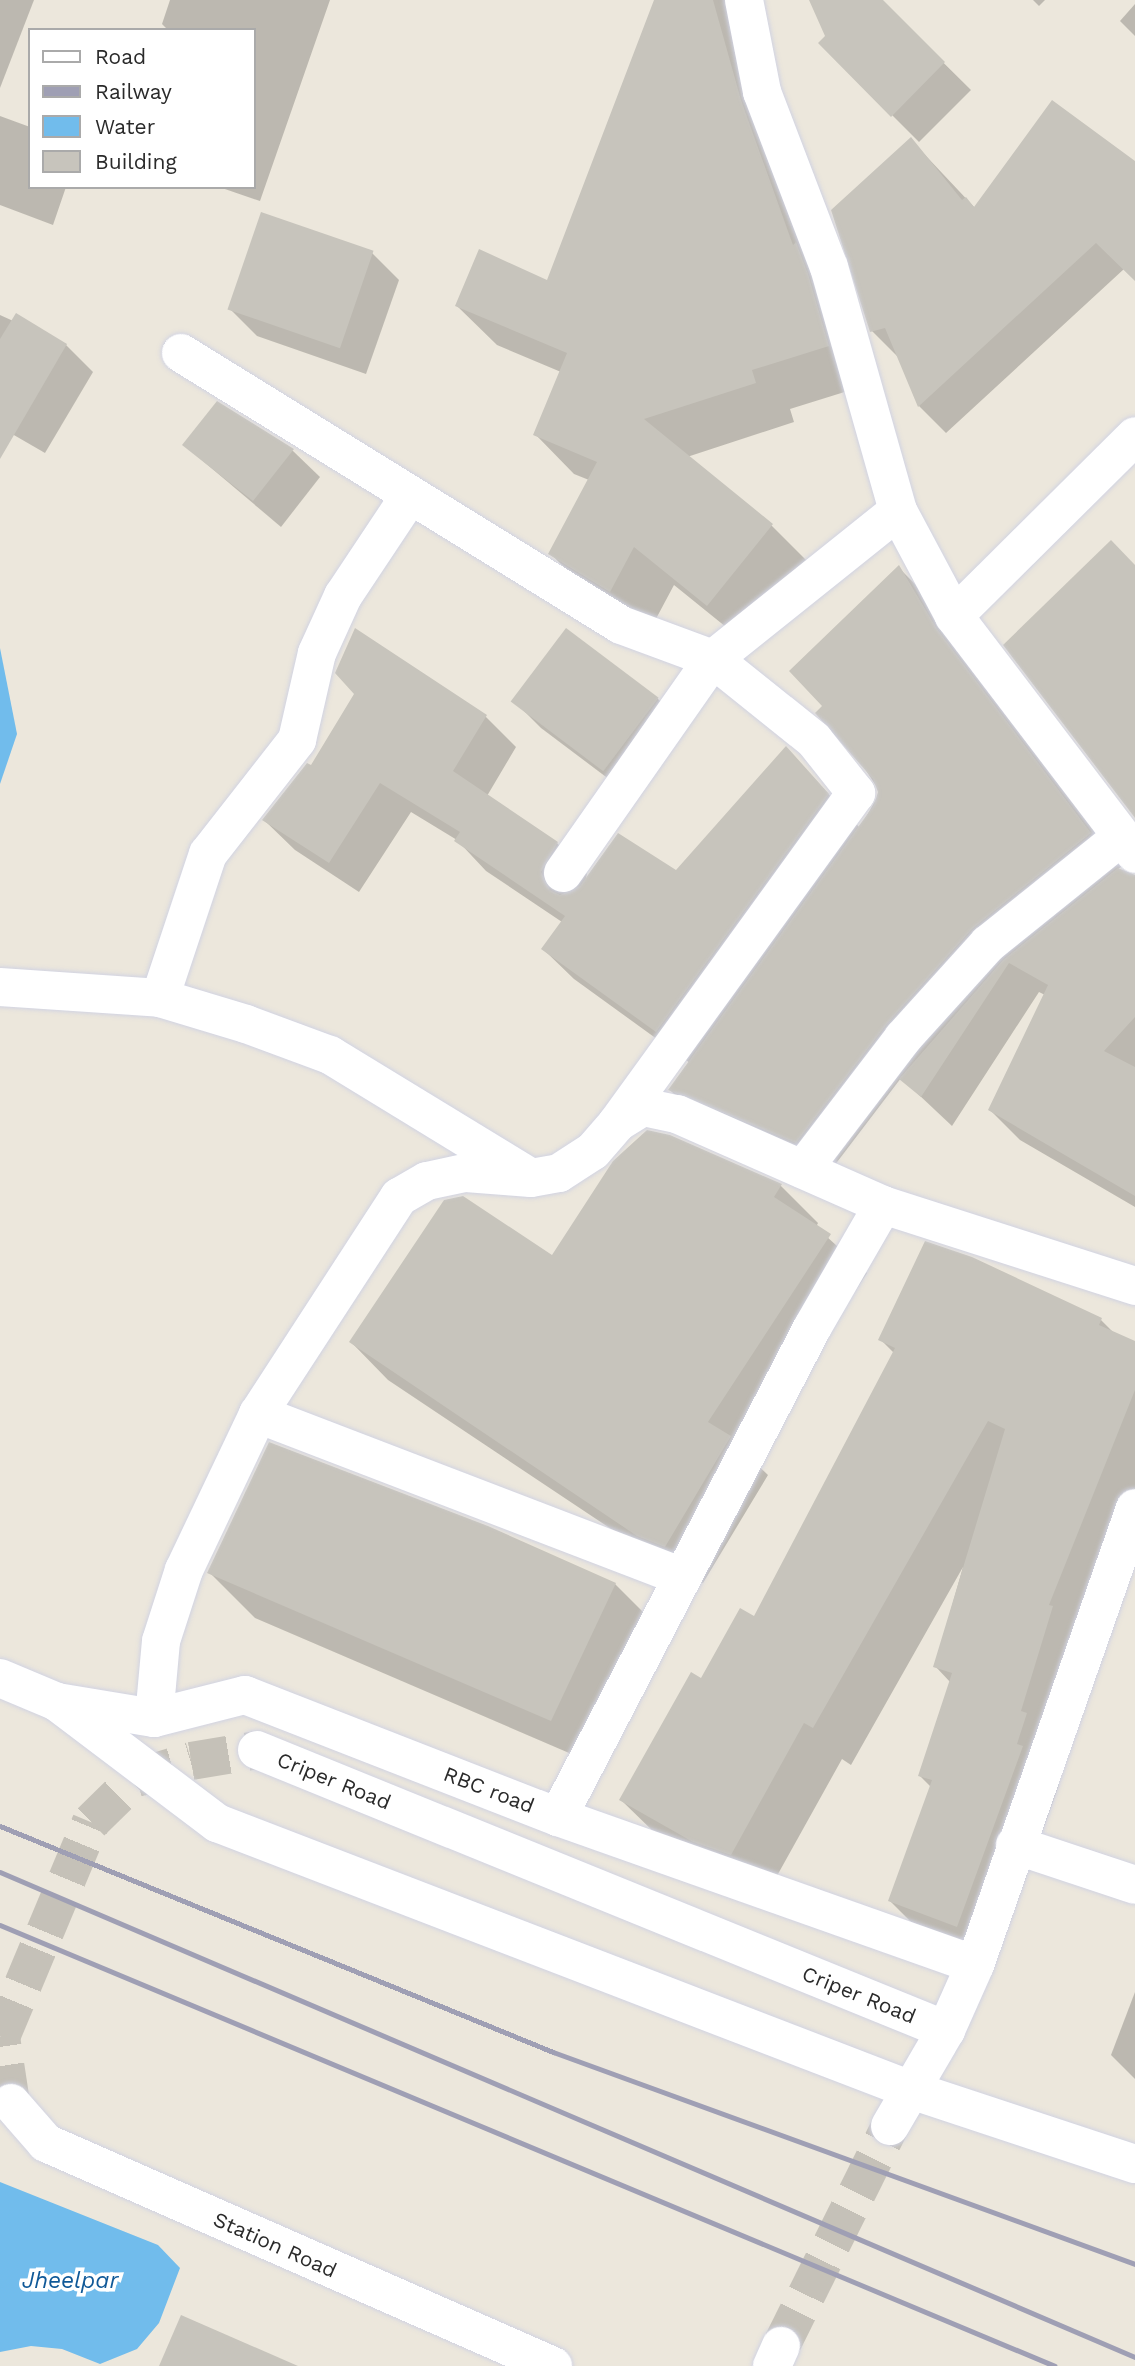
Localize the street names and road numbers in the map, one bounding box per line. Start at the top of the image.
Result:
street label: Criper Road [273,1747,395,1815]
street label: RBC road [440,1761,538,1819]
street label: Criper Road [798,1961,920,2029]
street label: Station Road [210,2207,340,2283]

